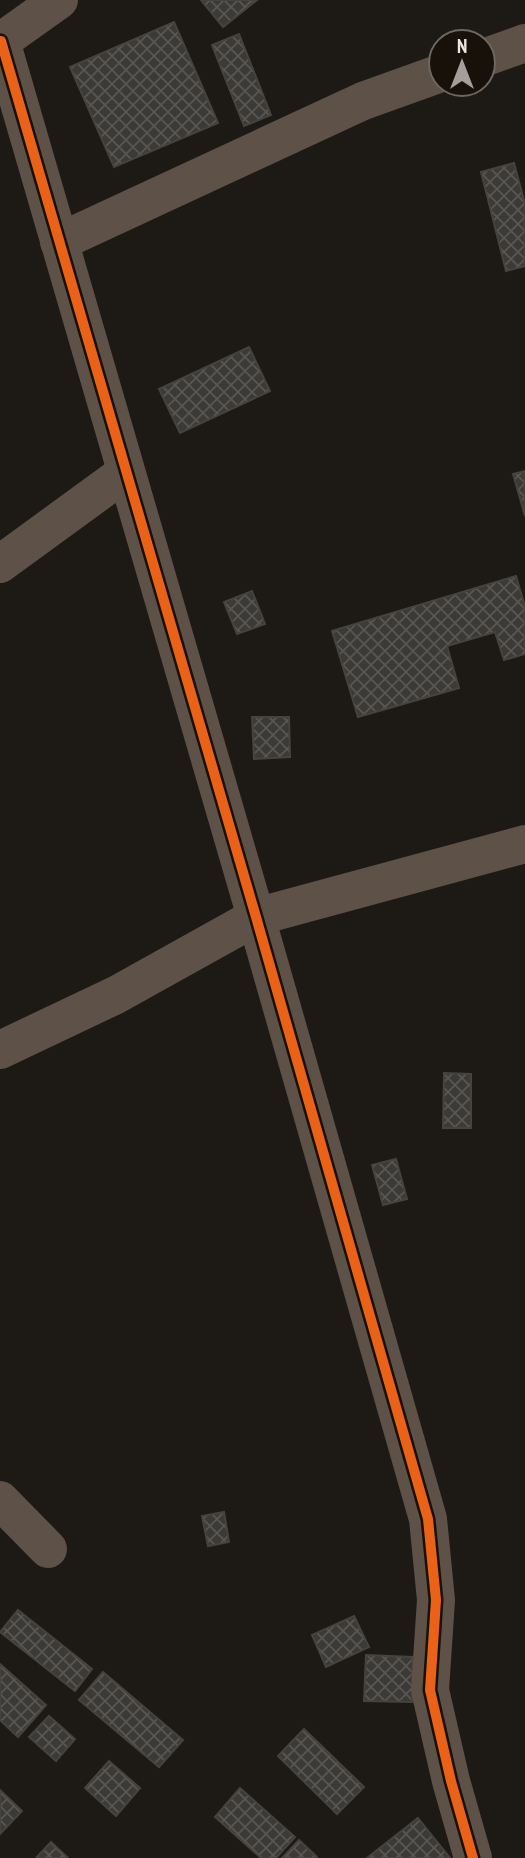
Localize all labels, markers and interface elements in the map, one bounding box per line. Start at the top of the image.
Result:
north arrow [427,28,497,98]
text: N [457,34,467,58]

